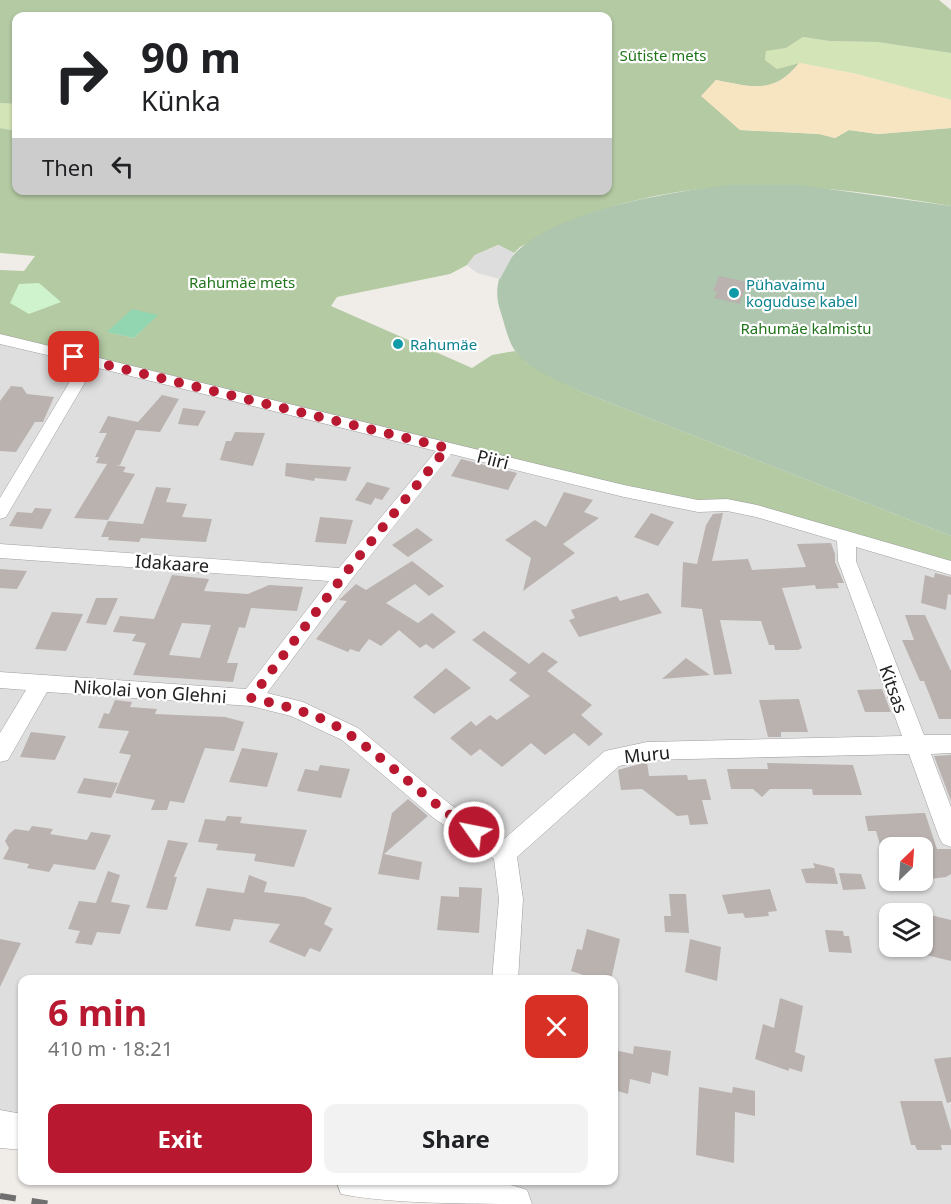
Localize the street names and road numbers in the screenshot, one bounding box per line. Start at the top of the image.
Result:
street label: Piiri [474,443,512,475]
street label: Idakaare [134,548,210,578]
street label: Kitsas [874,662,914,716]
street label: Nikolai von Glehni [73,674,227,708]
street label: Muru [623,740,671,768]

